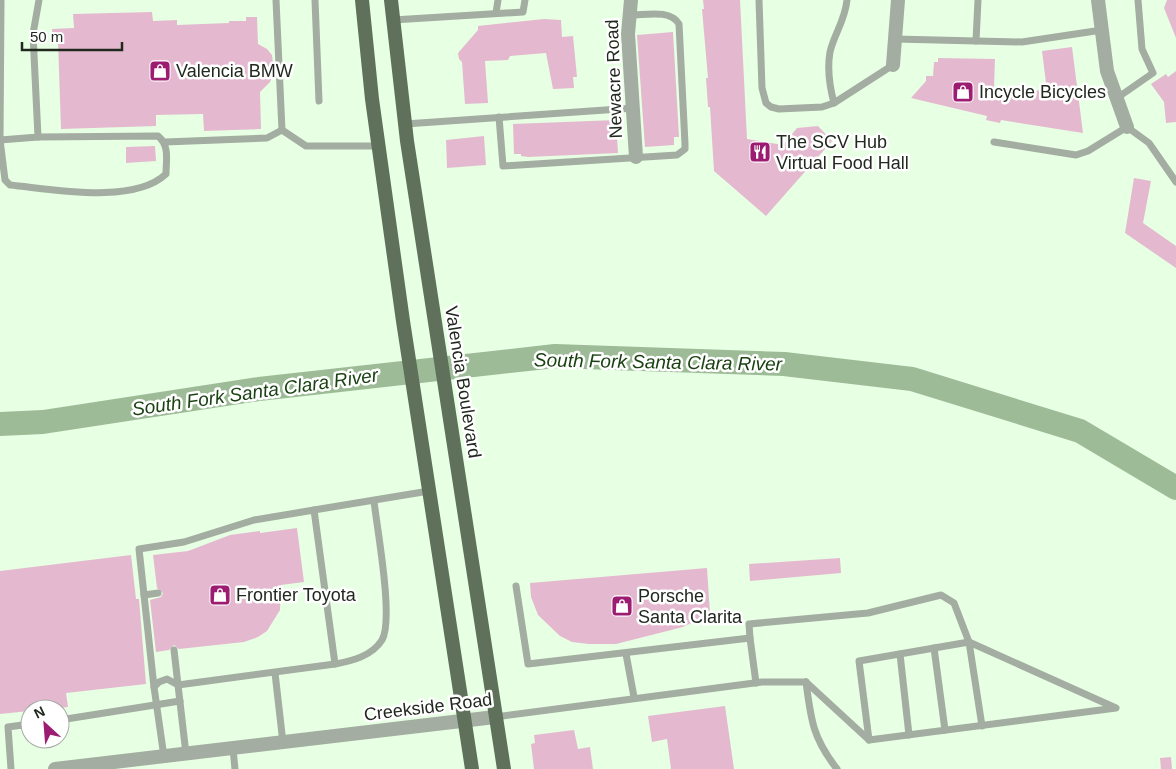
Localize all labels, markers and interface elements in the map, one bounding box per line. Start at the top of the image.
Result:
street label: Newacre Road [602,19,626,139]
scale bar [22,20,122,52]
text: 50 m [30,28,63,45]
shop icon: Valencia BMW [148,59,172,83]
place label: Valencia BMW [176,61,293,81]
shop icon: Incycle Bicycles [951,80,975,104]
place label: Incycle Bicycles [979,82,1106,102]
place label: The SCV Hub Virtual Food Hall [776,132,909,173]
restaurant icon: The SCV Hub Virtual Food Hall [748,140,772,164]
street label: Valencia Boulevard [441,304,485,460]
water label: South Fork Santa Clara River [534,349,783,375]
water label: South Fork Santa Clara River [131,364,380,420]
shop icon: Frontier Toyota [208,583,232,607]
place label: Frontier Toyota [236,585,357,605]
place label: Porsche Santa Clarita [638,586,743,627]
shop icon: Porsche Santa Clarita [610,594,634,618]
street label: Creekside Road [363,689,493,725]
north arrow [20,699,70,749]
text: N [31,703,47,722]

